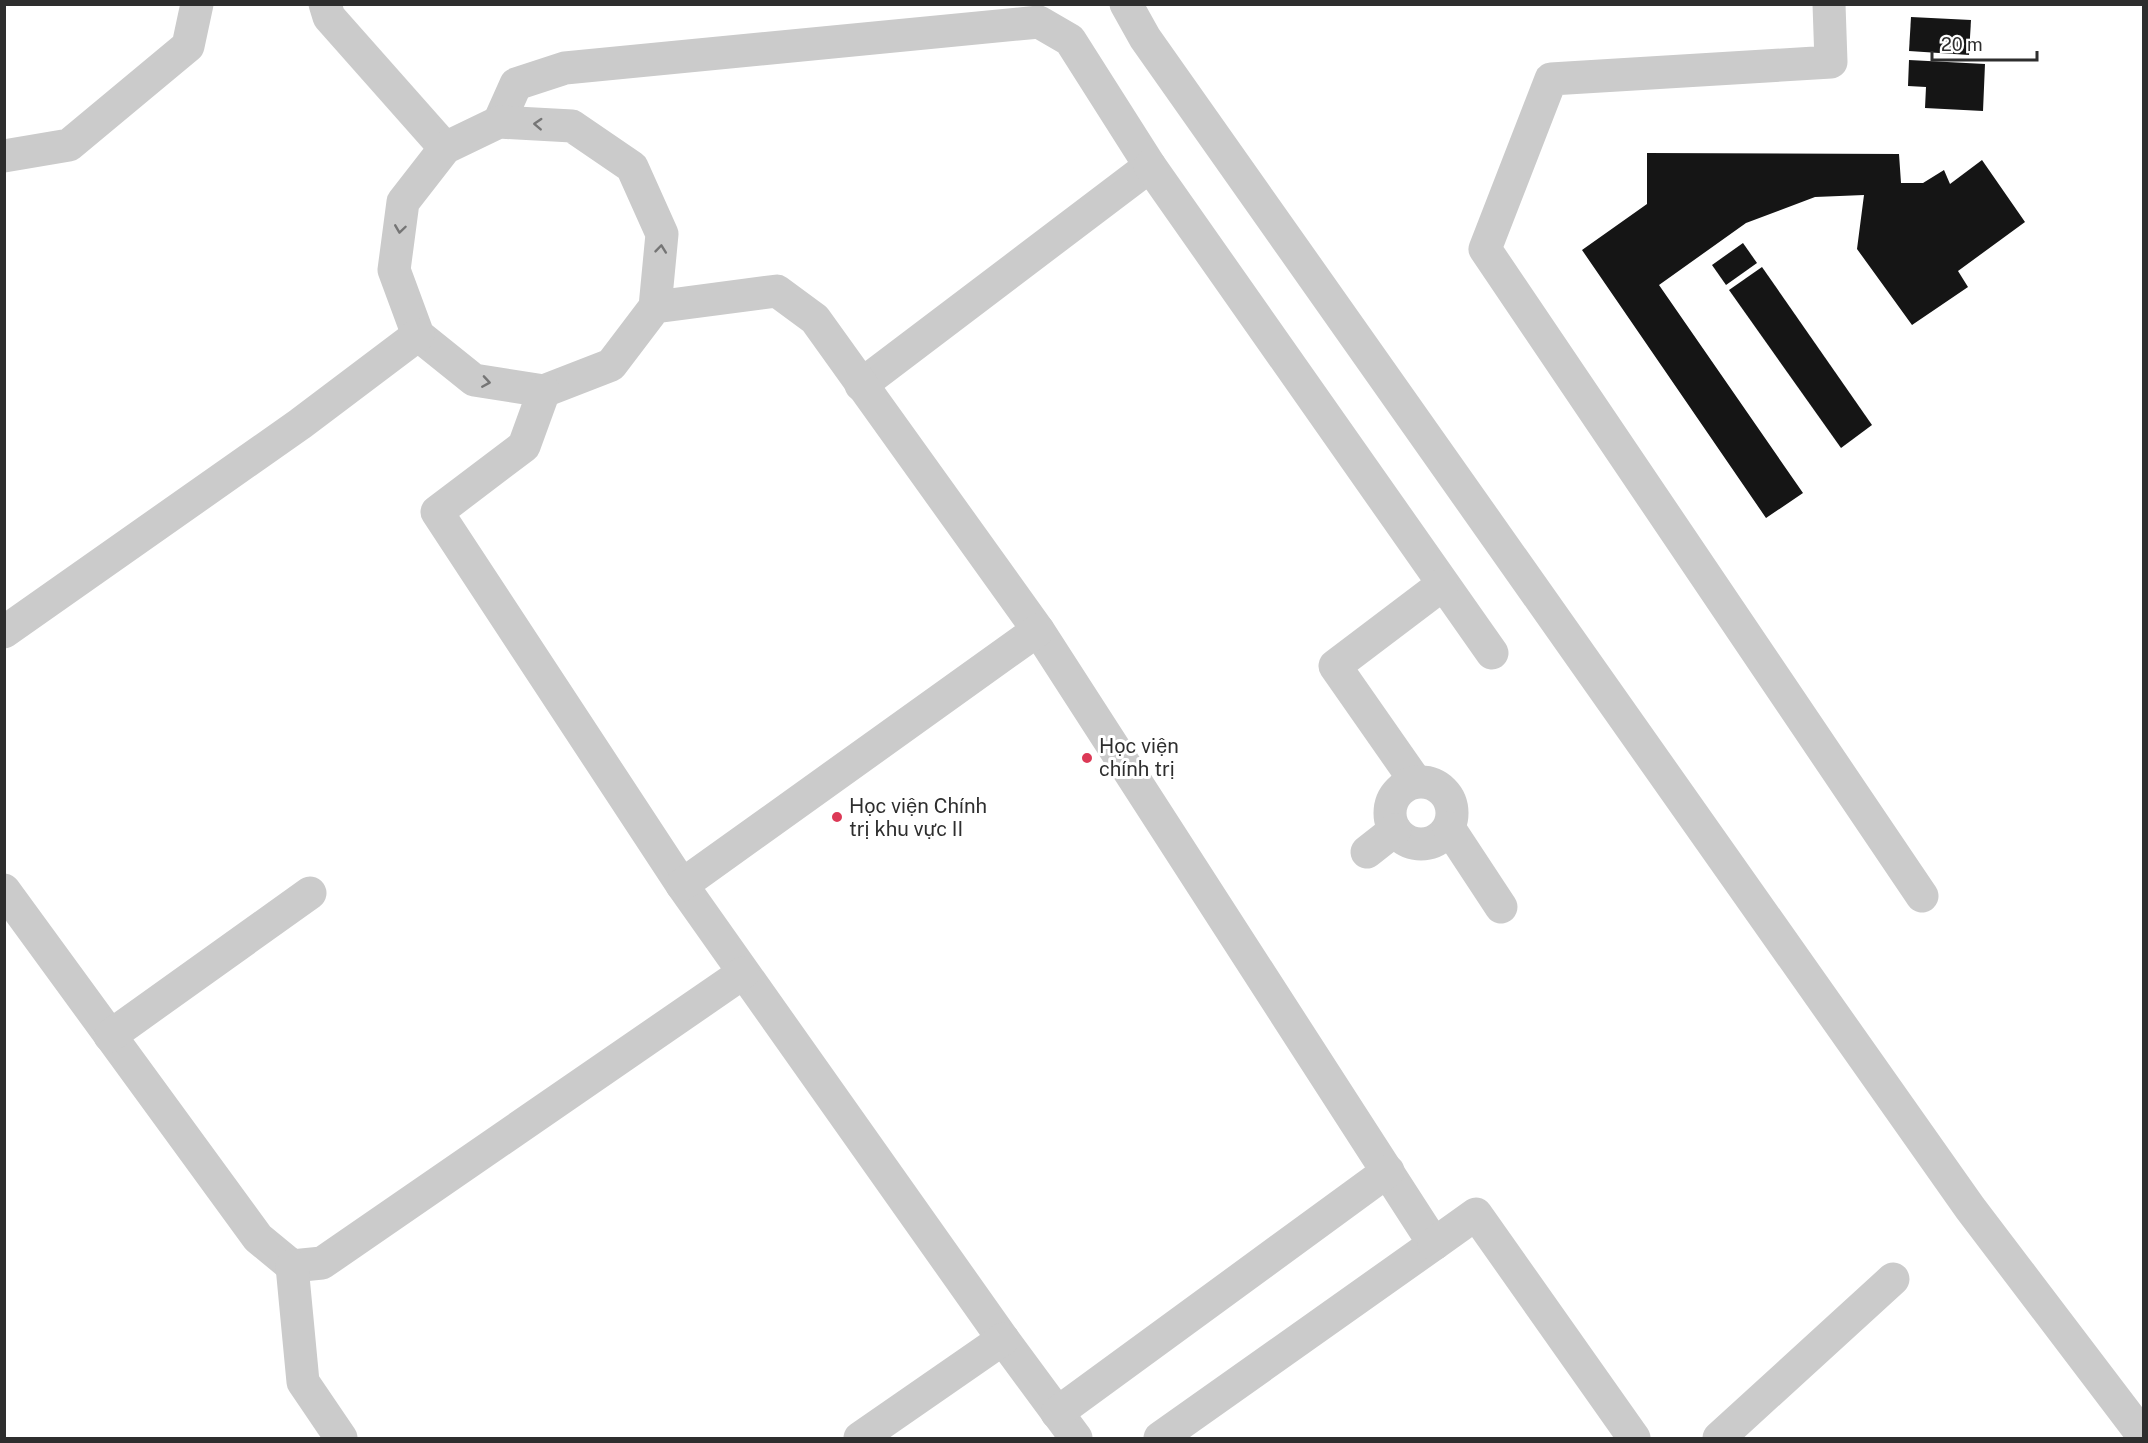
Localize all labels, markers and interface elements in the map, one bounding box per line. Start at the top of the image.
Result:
scale bar [1932,24,2037,62]
text: 20 m [1941,34,1983,55]
one-way arrow [534,118,543,131]
one-way arrow [394,225,406,234]
one-way arrow [654,244,667,254]
one-way arrow [482,376,491,388]
place label: Học viện chính trị [1099,734,1179,781]
marker: Học viện chính trị [1080,751,1094,765]
place label: Học viện Chính trị khu vực II [849,794,987,841]
marker: Học viện Chính trị khu vực II [830,810,844,824]

